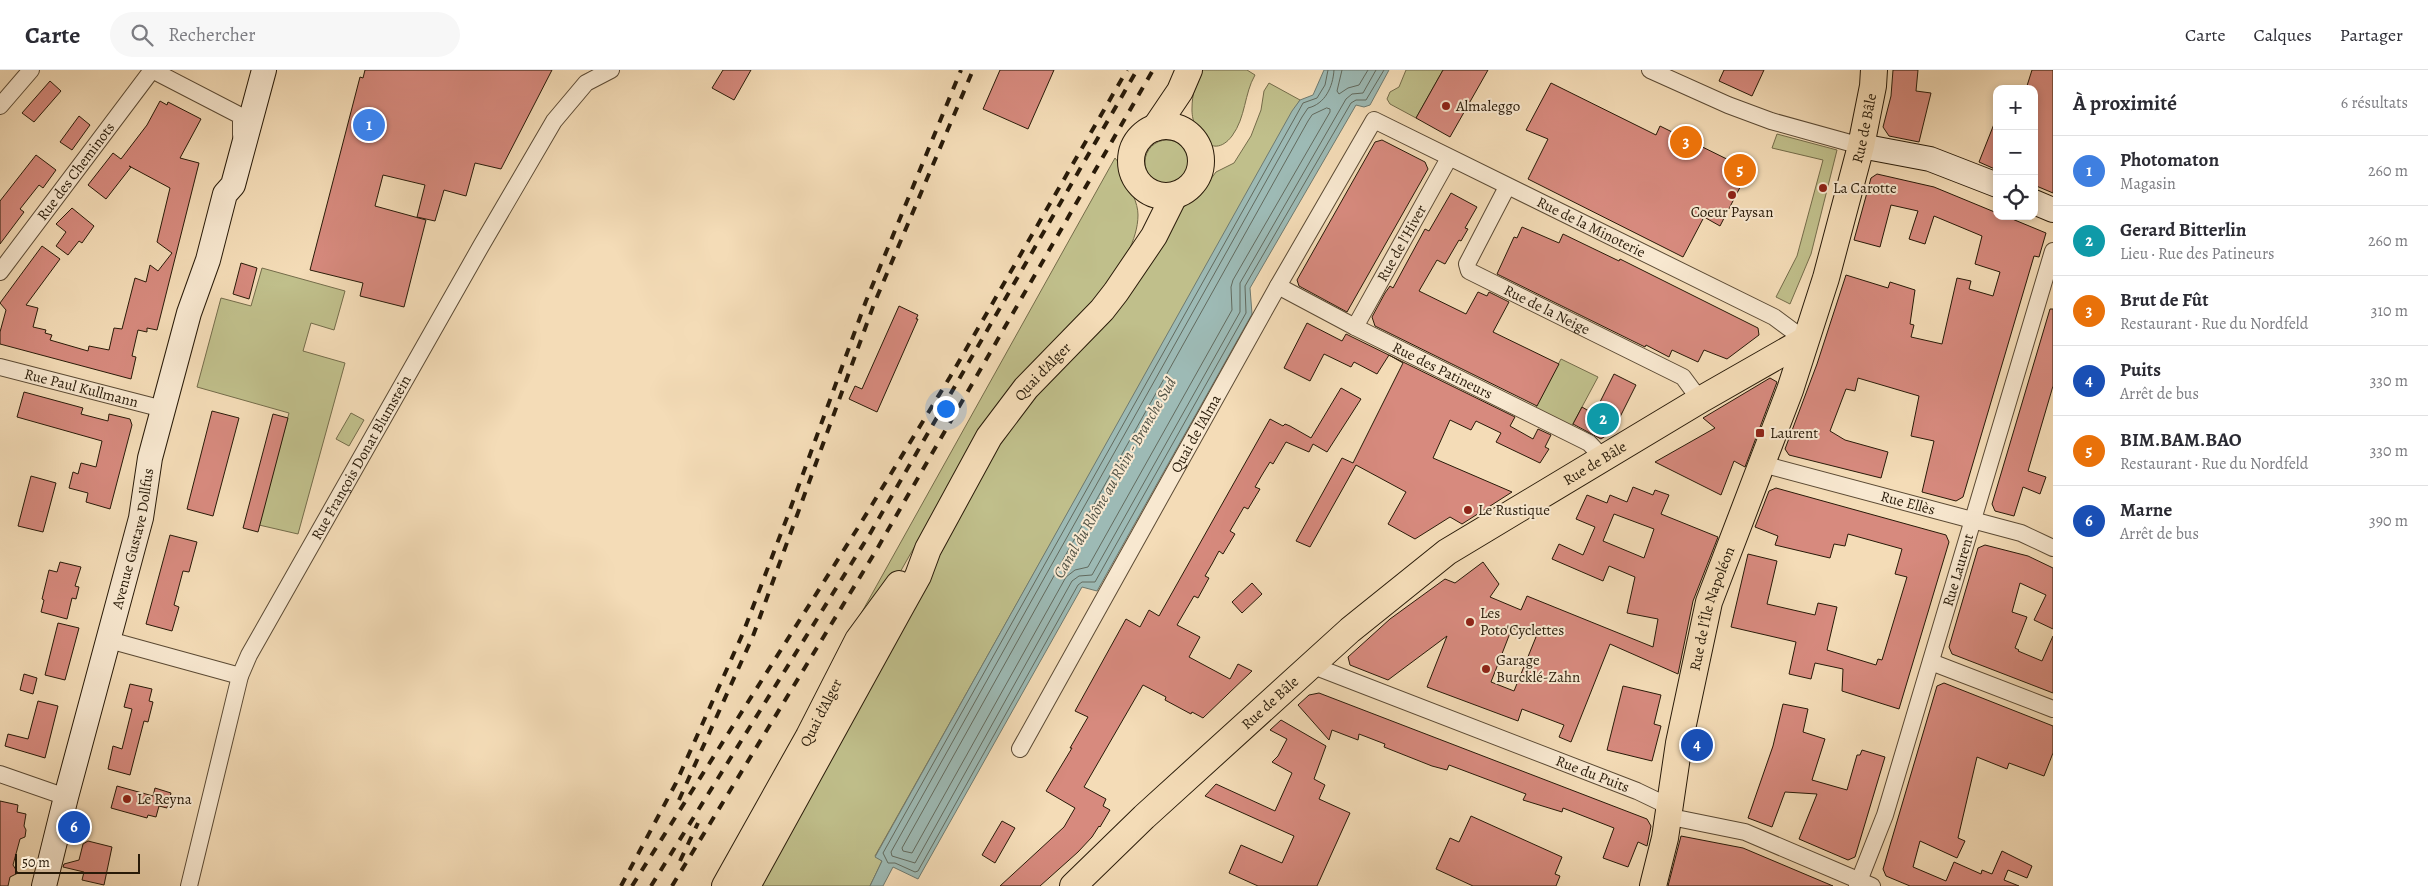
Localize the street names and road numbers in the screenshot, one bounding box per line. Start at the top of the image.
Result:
street label: Rue de Bâle [1847,91,1881,165]
street label: Rue des Cheminots [32,118,119,224]
street label: Rue de la Minoterie [1534,192,1649,262]
street label: Rue de l'Hiver [1372,201,1431,285]
street label: Rue de la Neige [1500,280,1594,339]
street label: Rue des Patineurs [1389,337,1496,404]
street label: Quai d'Alger [1010,338,1075,405]
street label: Rue Paul Kullmann [22,364,140,412]
street label: Rue François Donat Blumstein [306,372,416,543]
street label: Quai de l'Alma [1166,391,1226,477]
street label: Rue de Bâle [1559,436,1630,490]
street label: Avenue Gustave Dollfus [107,467,158,612]
street label: Rue Ellès [1878,486,1937,520]
street label: Rue Laurent [1938,531,1978,609]
street label: Rue de l'Île Napoléon [1685,544,1739,672]
street label: Rue de Bâle [1237,671,1303,734]
street label: Quai d'Alger [795,675,847,750]
street label: Rue du Puits [1553,751,1632,797]

